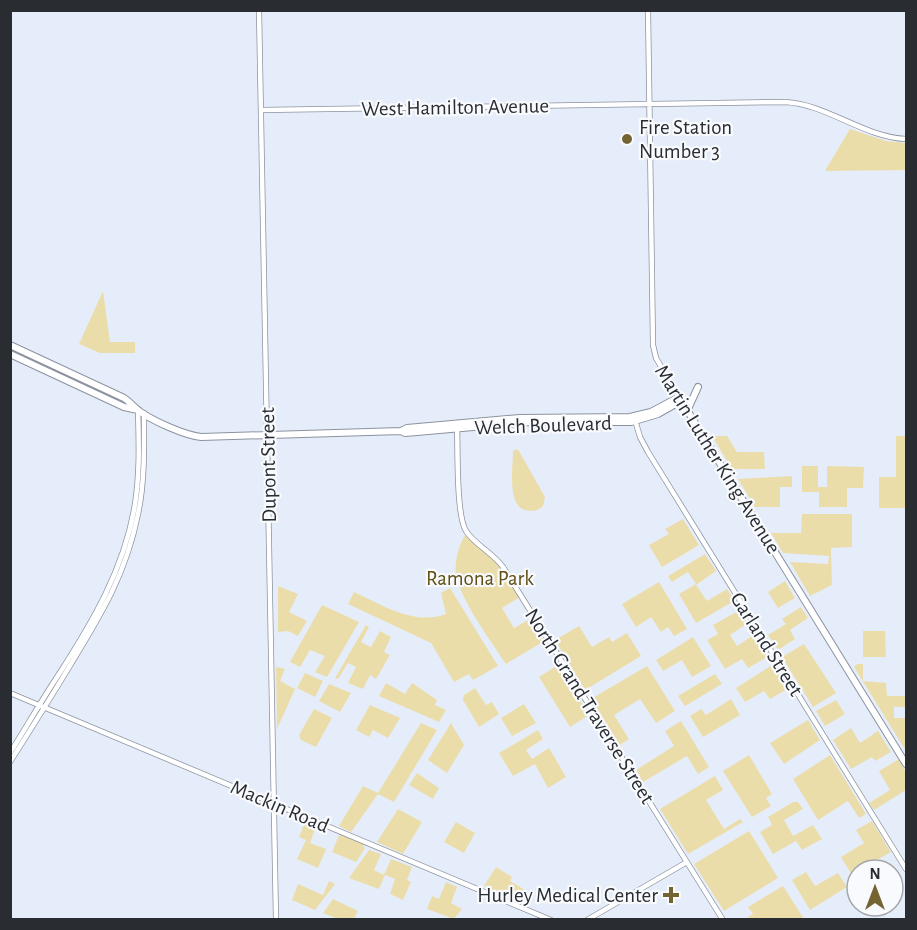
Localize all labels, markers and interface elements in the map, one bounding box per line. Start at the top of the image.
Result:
street label: West Hamilton Avenue [361,95,549,120]
place label: Fire Station Number 3 [639,117,732,162]
marker: Fire Station Number 3 [620,132,634,146]
street label: Martin Luther King Avenue [651,361,784,557]
street label: Dupont Street [257,407,280,523]
street label: Welch Boulevard [474,413,612,438]
park label: Ramona Park [426,568,534,589]
street label: Garland Street [726,589,807,700]
street label: North Grand Traverse Street [521,605,658,808]
street label: Mackin Road [227,776,332,837]
north arrow [845,858,905,918]
text: N [869,866,881,882]
place label: Hurley Medical Center [477,885,658,906]
marker: Hurley Medical Center [662,886,680,904]

